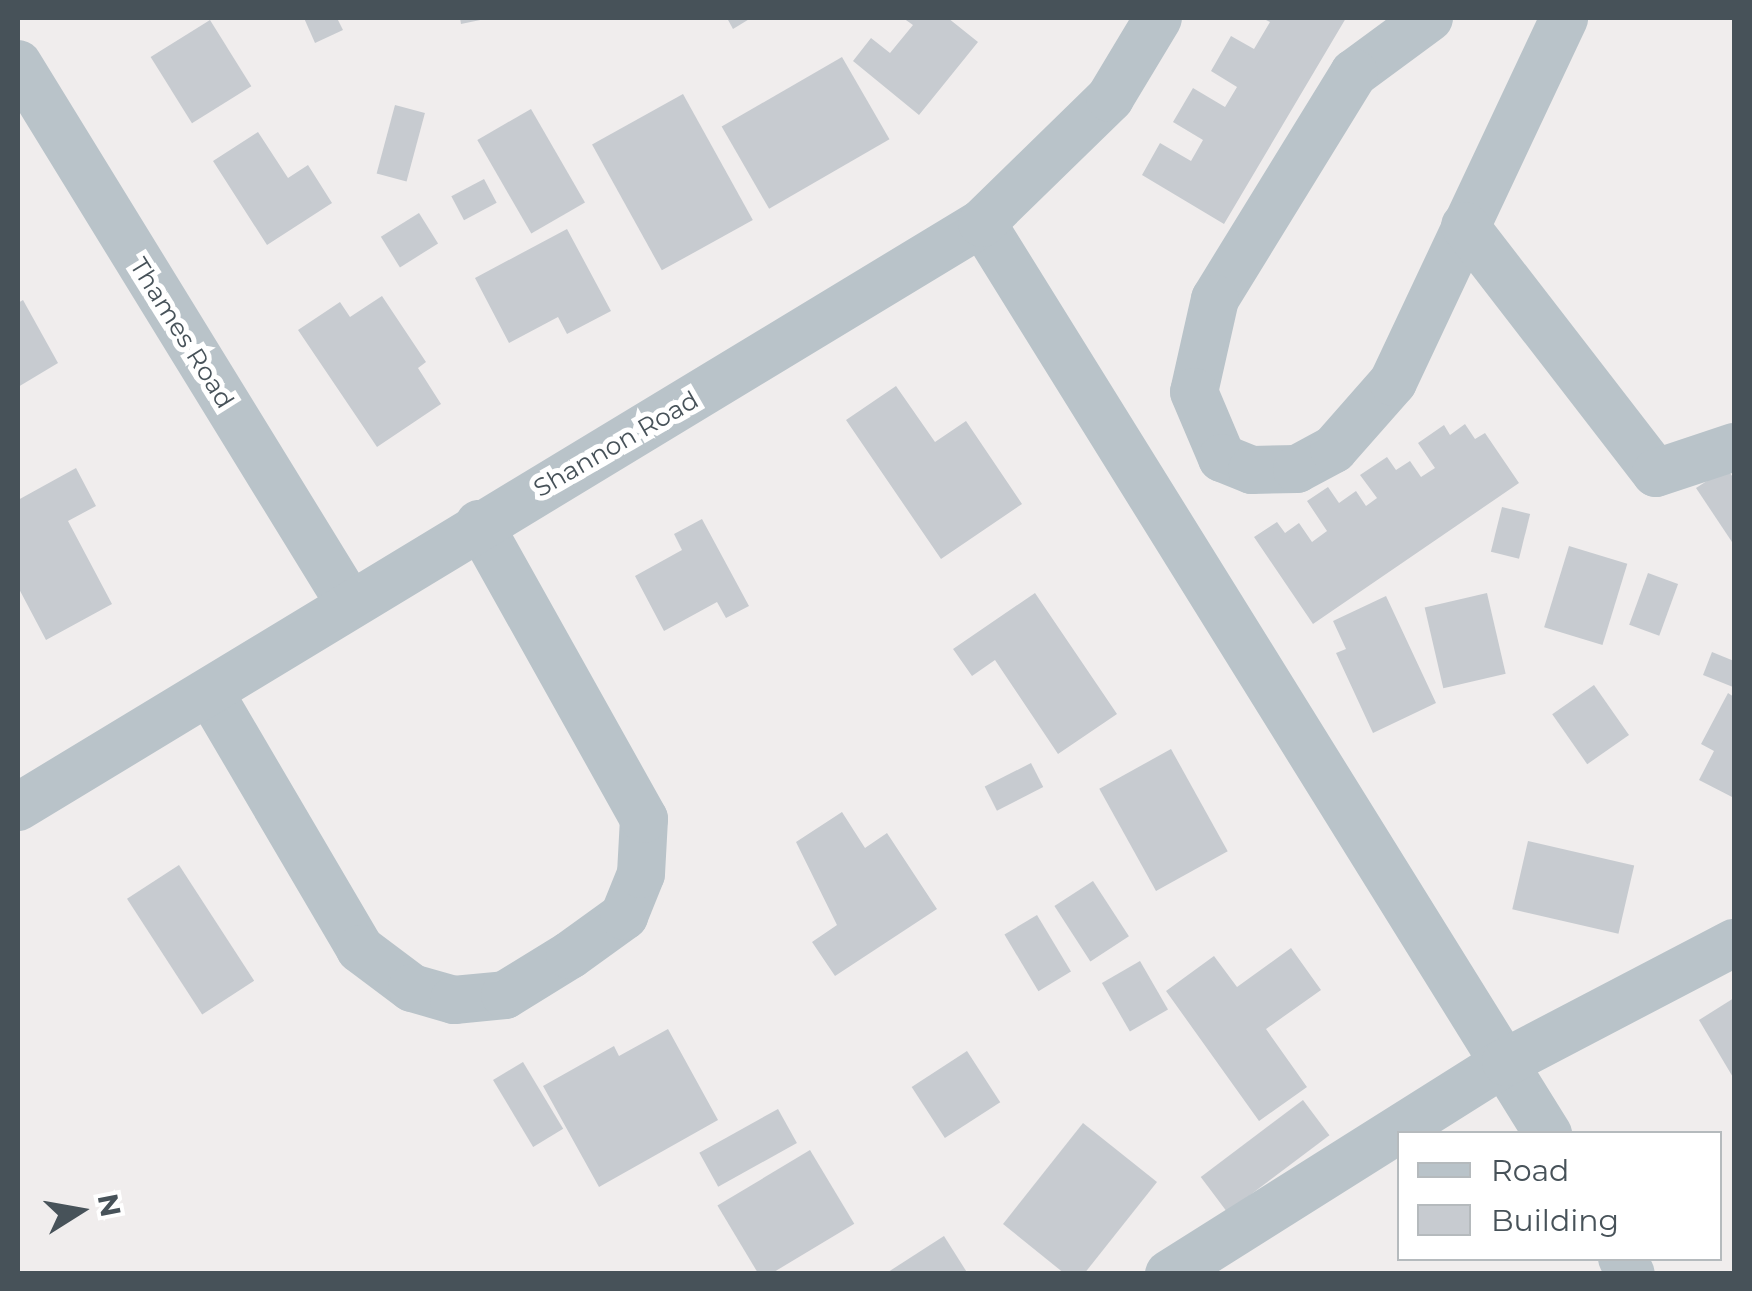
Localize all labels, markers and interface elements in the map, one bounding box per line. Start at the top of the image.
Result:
street label: Thames Road [124,252,240,414]
street label: Shannon Road [528,385,704,503]
legend [1397,1131,1722,1261]
text: Road [1491,1152,1569,1189]
north arrow [30,1161,130,1261]
text: N [91,1191,128,1220]
text: Building [1491,1202,1619,1239]

